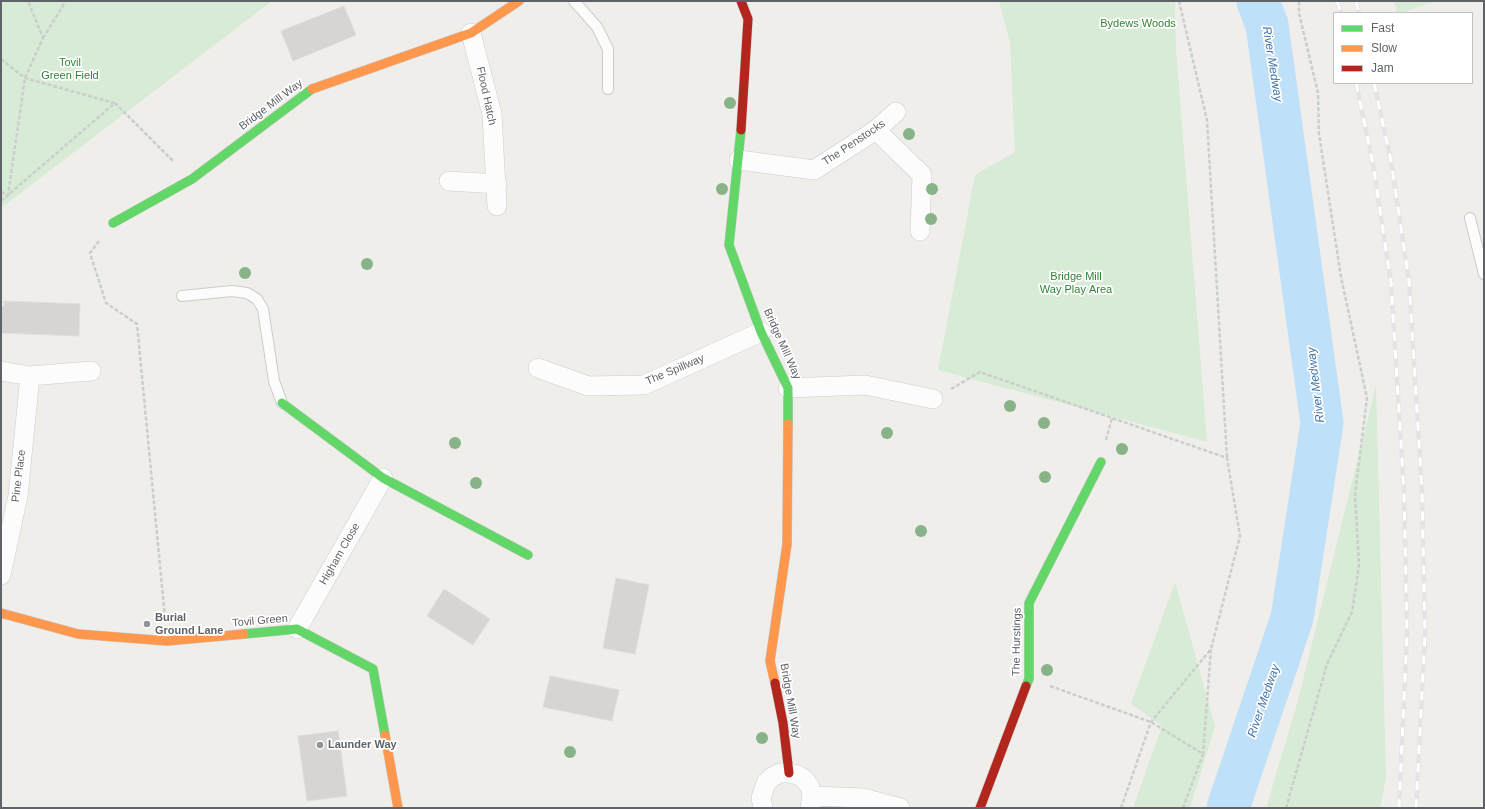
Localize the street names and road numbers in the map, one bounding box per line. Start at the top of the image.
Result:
street label: Flood Hatch [473,66,499,126]
street label: Bridge Mill Way [237,77,305,133]
street label: The Penstocks [820,117,888,169]
street label: Bridge Mill Way [761,307,803,381]
street label: The Spillway [644,352,706,388]
street label: Pine Place [9,449,29,503]
street label: Higham Close [317,521,363,587]
street label: The Hurstings [1010,608,1024,676]
street label: Tovil Green [232,612,288,630]
street label: Bridge Mill Way [777,662,803,740]

